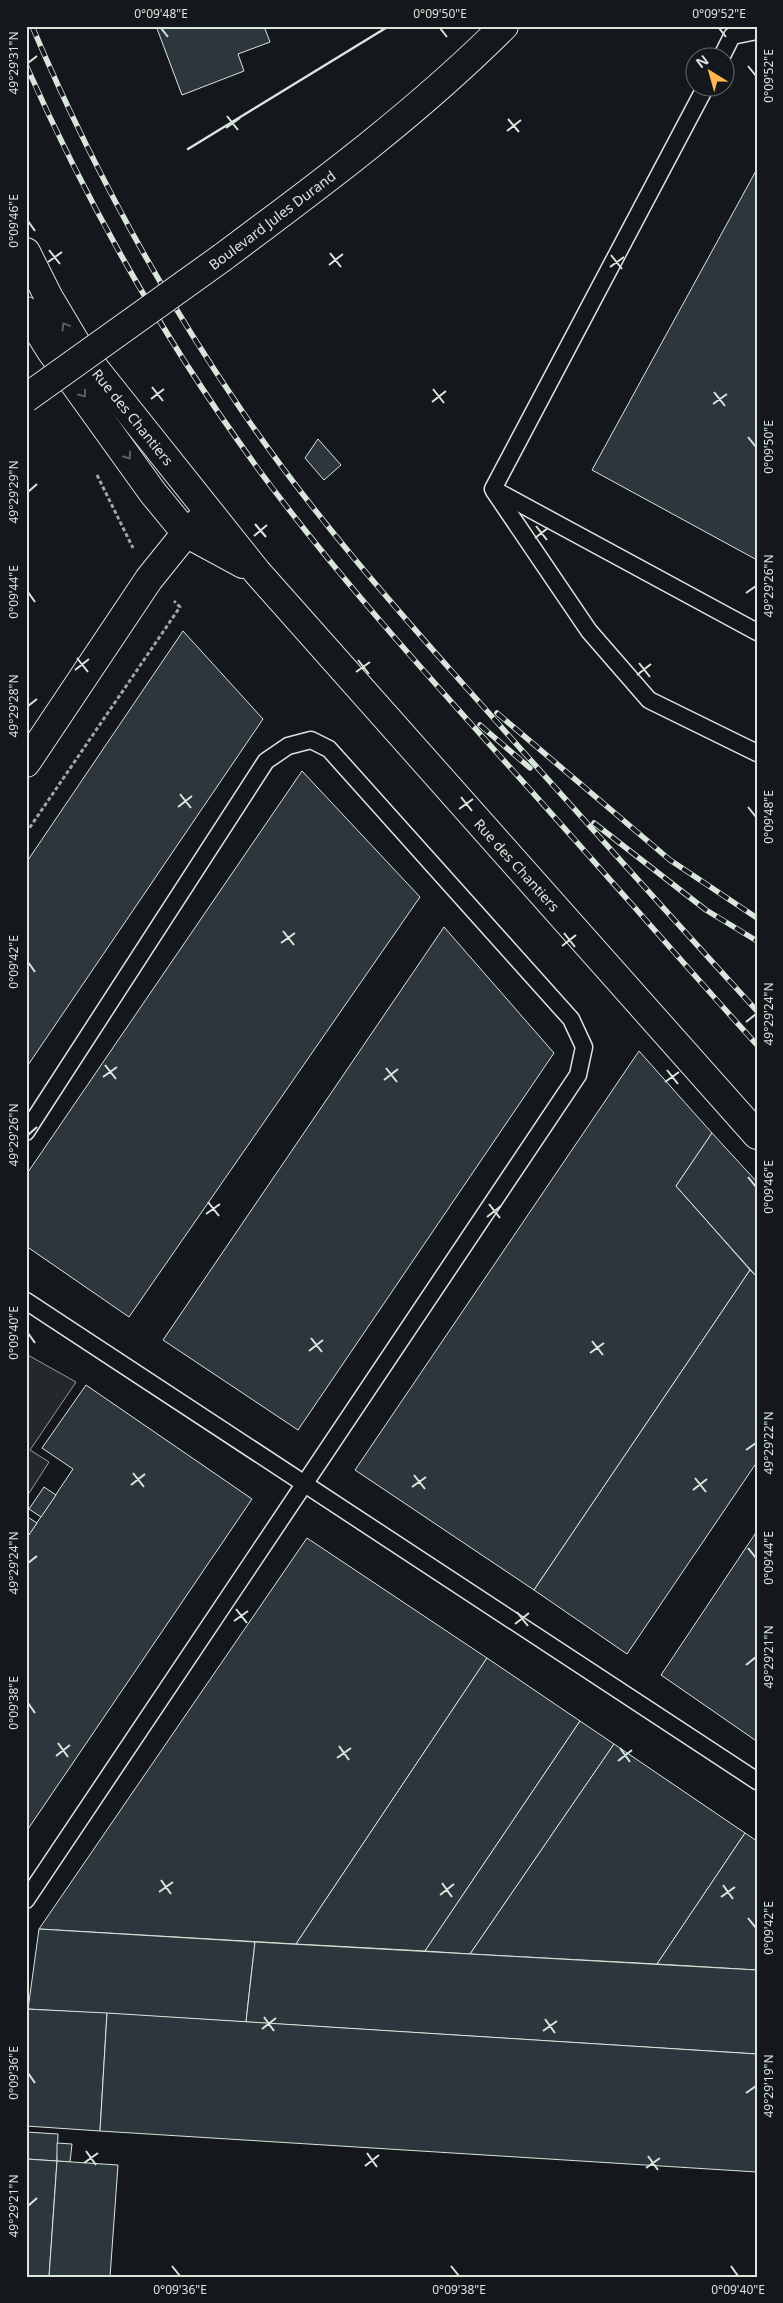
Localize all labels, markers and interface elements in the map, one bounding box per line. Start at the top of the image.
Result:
text: 0°09'48"E [134,5,188,22]
text: 0°09'50"E [413,5,467,22]
text: 0°09'52"E [692,5,746,22]
text: 49°29'31"N [5,31,22,95]
north arrow [686,48,736,98]
text: 0°09'52"E [760,49,777,103]
text: N [692,50,712,72]
street label: Boulevard Jules Durand [205,166,339,274]
text: 0°09'46"E [5,194,22,248]
one-way arrow [62,322,72,331]
street label: Rue des Chantiers [88,365,178,469]
one-way arrow [77,388,86,398]
text: 0°09'50"E [760,420,777,474]
one-way arrow [122,451,131,460]
text: 49°29'29"N [5,460,22,524]
text: 49°29'26"N [760,554,777,618]
text: 0°09'44"E [5,565,22,619]
text: 49°29'28"N [5,674,22,738]
text: 0°09'48"E [760,790,777,844]
street label: Rue des Chantiers [470,814,564,916]
text: 0°09'42"E [5,935,22,989]
text: 49°29'24"N [760,982,777,1046]
text: 49°29'26"N [5,1103,22,1167]
text: 0°09'46"E [760,1160,777,1214]
text: 0°09'40"E [5,1306,22,1360]
text: 49°29'22"N [760,1411,777,1475]
text: 49°29'24"N [5,1531,22,1595]
text: 0°09'44"E [760,1531,777,1585]
text: 49°29'21"N [760,1625,777,1689]
text: 0°09'38"E [5,1676,22,1730]
text: 0°09'42"E [760,1901,777,1955]
text: 0°09'36"E [5,2046,22,2100]
text: 49°29'19"N [760,2054,777,2118]
text: 49°29'21"N [5,2174,22,2238]
text: 0°09'36"E [153,2281,207,2298]
text: 0°09'38"E [432,2281,486,2298]
text: 0°09'40"E [711,2281,765,2298]

